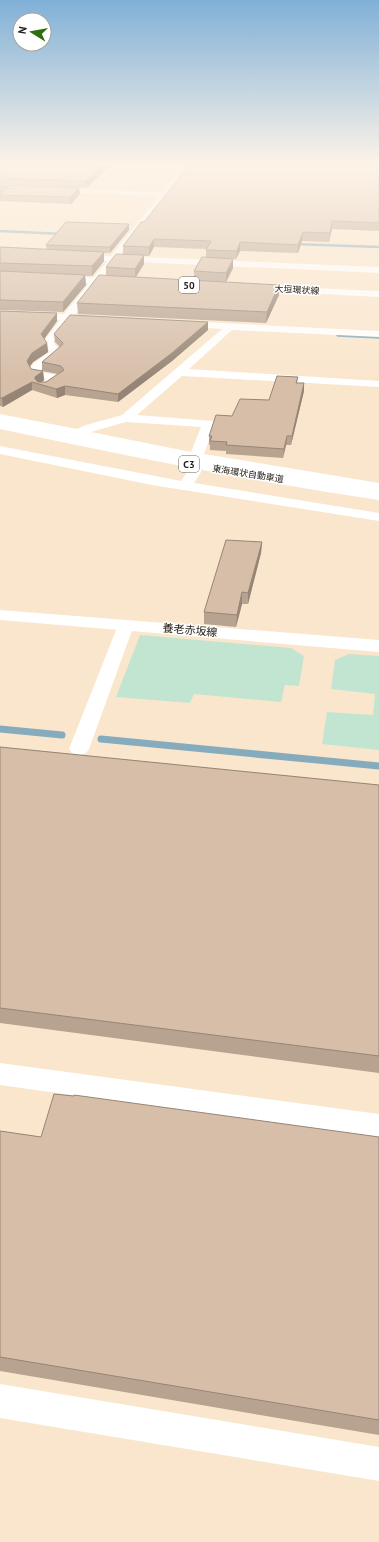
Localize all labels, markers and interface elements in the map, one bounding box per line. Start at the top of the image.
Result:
north arrow [12,12,52,52]
text: N [15,25,30,35]
road number: 50 [179,277,199,293]
street label: 大垣環状線 [274,283,321,296]
road number: C3 [179,456,199,472]
street label: 東海環状自動車道 [212,462,285,485]
street label: 養老赤坂線 [162,621,218,639]

